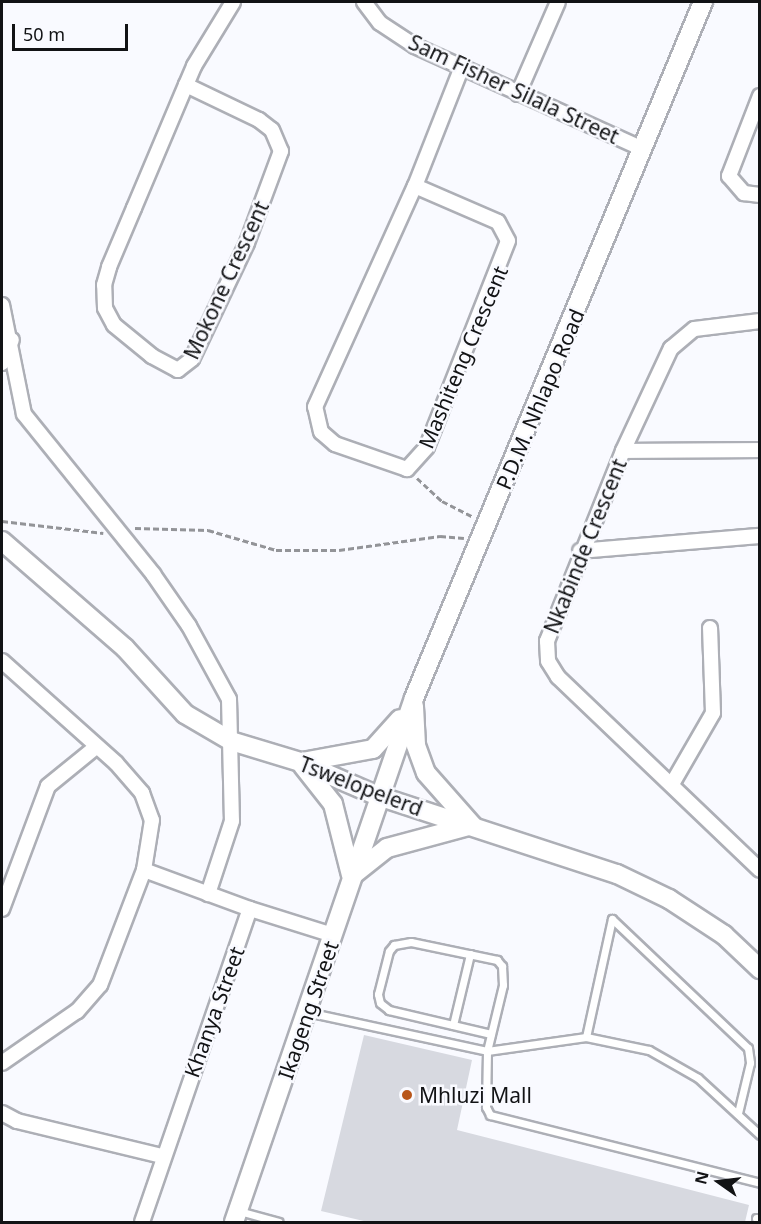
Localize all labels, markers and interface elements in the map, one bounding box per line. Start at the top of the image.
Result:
scale bar [15,12,130,50]
text: 50 m [23,22,65,46]
street label: Sam Fisher Silala Street [405,29,623,149]
street label: Mokone Crescent [178,197,274,363]
street label: Mashiteng Crescent [413,262,513,452]
street label: P.D.M. Nhlapo Road [491,305,589,493]
street label: Nkabinde Crescent [538,455,632,637]
street label: Tswelopelerd [296,751,426,821]
street label: Ikageng Street [273,937,343,1083]
street label: Khanya Street [179,943,249,1081]
place label: Mhluzi Mall [419,1082,532,1108]
marker: Mhluzi Mall [400,1088,414,1102]
north arrow [689,1152,749,1212]
text: N [689,1169,714,1187]

